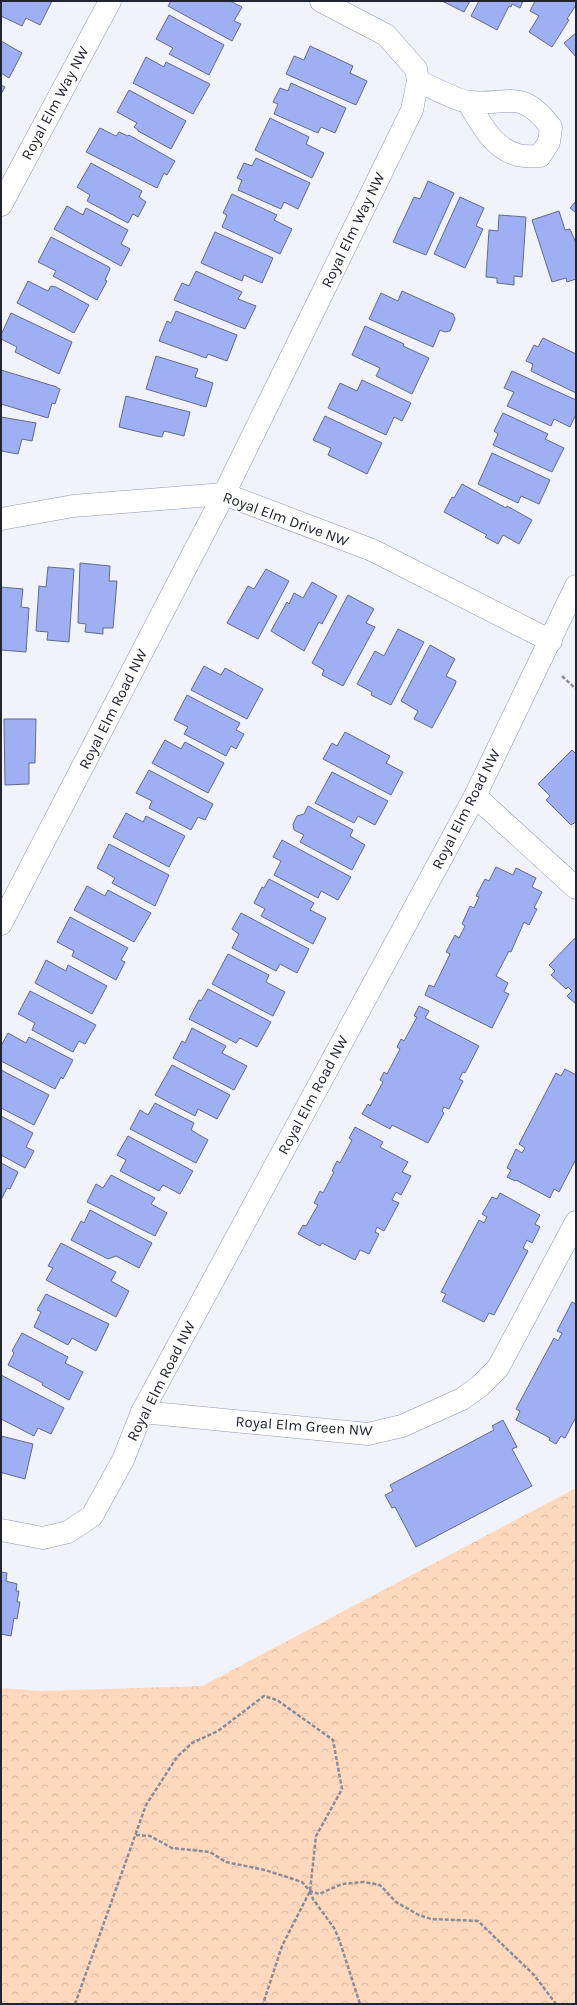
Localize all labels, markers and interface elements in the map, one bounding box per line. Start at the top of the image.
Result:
street label: Royal Elm Way NW [17,43,93,163]
street label: Royal Elm Way NW [317,169,389,291]
street label: Royal Elm Drive NW [220,488,352,550]
street label: Royal Elm Road NW [75,645,151,772]
street label: Royal Elm Road NW [428,745,504,872]
street label: Royal Elm Road NW [274,1032,352,1158]
street label: Royal Elm Road NW [123,1317,199,1444]
street label: Royal Elm Green NW [235,1412,374,1440]

